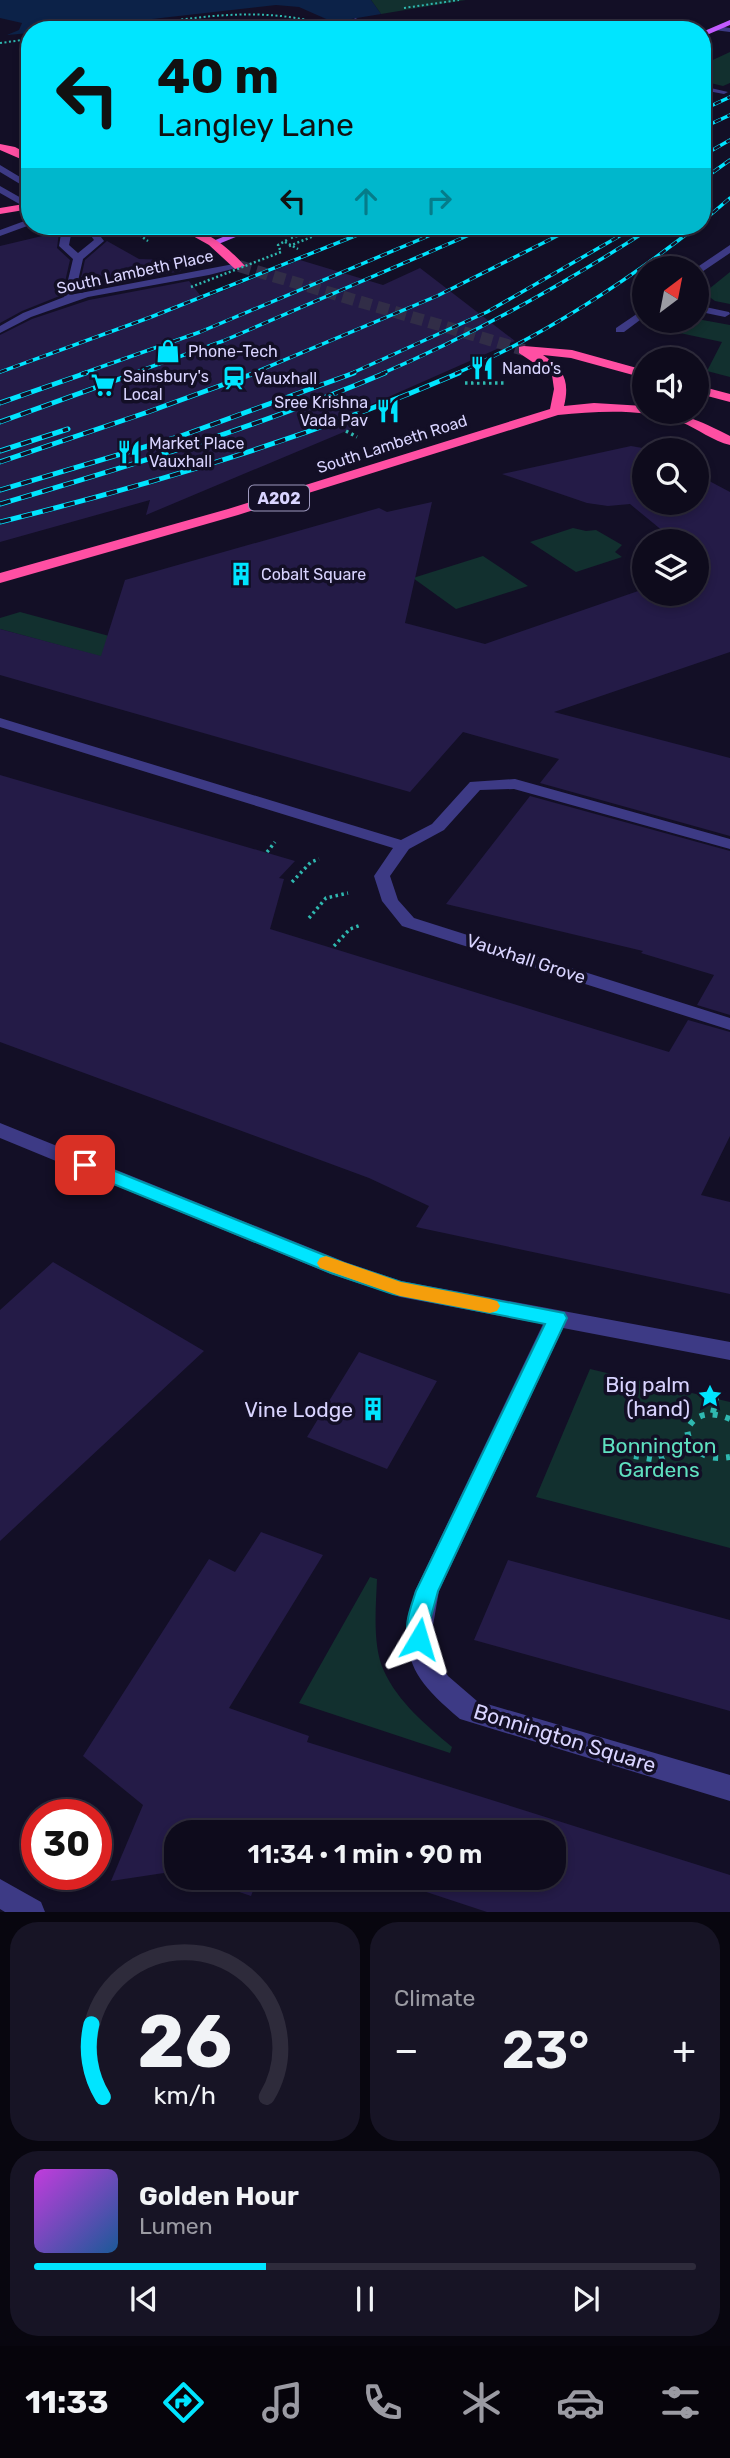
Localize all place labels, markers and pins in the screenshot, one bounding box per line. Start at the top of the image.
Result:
shop icon: Phone-Tech [154,337,182,365]
place label: Phone-Tech [188,342,278,361]
restaurant icon: Nando's [468,354,496,382]
place label: Nando's [502,359,561,378]
station icon: Vauxhall [220,364,248,392]
place label: Sainsbury's Local [123,367,209,404]
place label: Vauxhall [254,369,317,388]
supermarket icon: Sainsbury's Local [89,371,117,399]
place label: Sree Krishna Vada Pav [274,393,368,430]
restaurant icon: Sree Krishna Vada Pav [374,397,402,425]
place label: Market Place Vauxhall [149,434,244,471]
restaurant icon: Market Place Vauxhall [115,438,143,466]
building icon: Cobalt Square [227,560,255,588]
place label: Cobalt Square [261,565,366,584]
pin [55,1135,115,1195]
place label: Big palm (hand) [605,1372,690,1421]
place icon: Big palm (hand) [696,1382,724,1410]
building icon: Vine Lodge [359,1395,387,1423]
place label: Vine Lodge [244,1397,353,1422]

